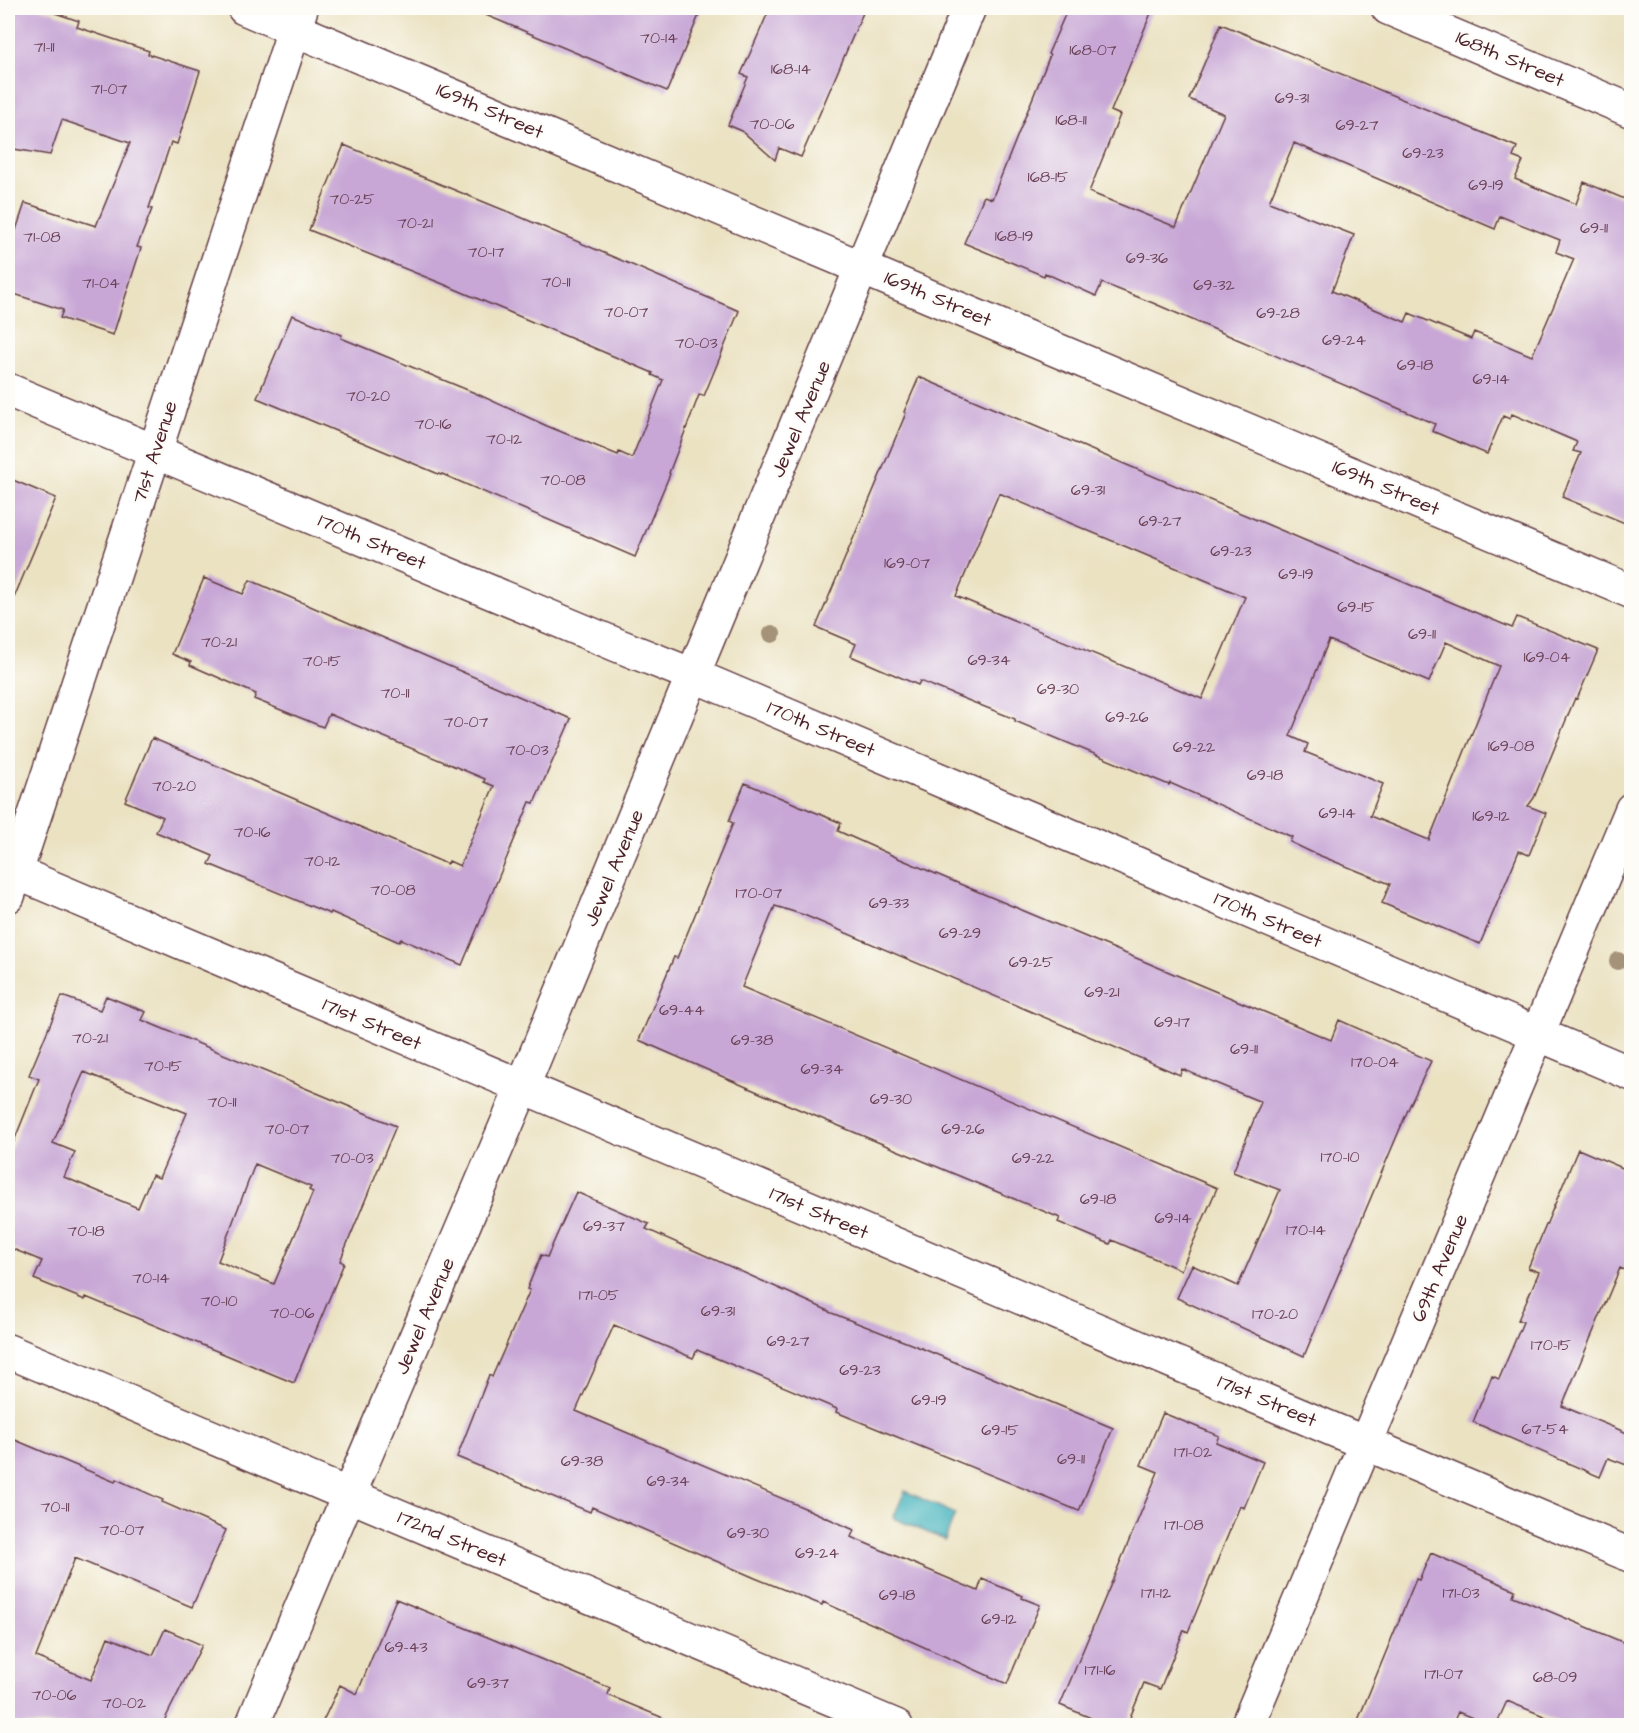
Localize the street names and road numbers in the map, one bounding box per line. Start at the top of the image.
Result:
street label: 168th Street [1451,23,1569,95]
street label: 169th Street [432,76,548,146]
street label: 169th Street [880,264,996,334]
street label: Jewel Avenue [764,356,838,482]
street label: 71st Avenue [125,397,185,507]
street label: 169th Street [1328,453,1444,523]
street label: 170th Street [314,507,430,577]
street label: 170th Street [763,694,879,764]
street label: Jewel Avenue [577,805,651,931]
street label: 170th Street [1210,885,1326,955]
street label: 171st Street [318,991,426,1057]
street label: 171st Street [765,1180,873,1246]
street label: 69th Avenue [1405,1209,1475,1326]
street label: Jewel Avenue [388,1253,462,1379]
street label: 171st Street [1213,1368,1321,1434]
street label: 172nd Street [393,1503,511,1575]

